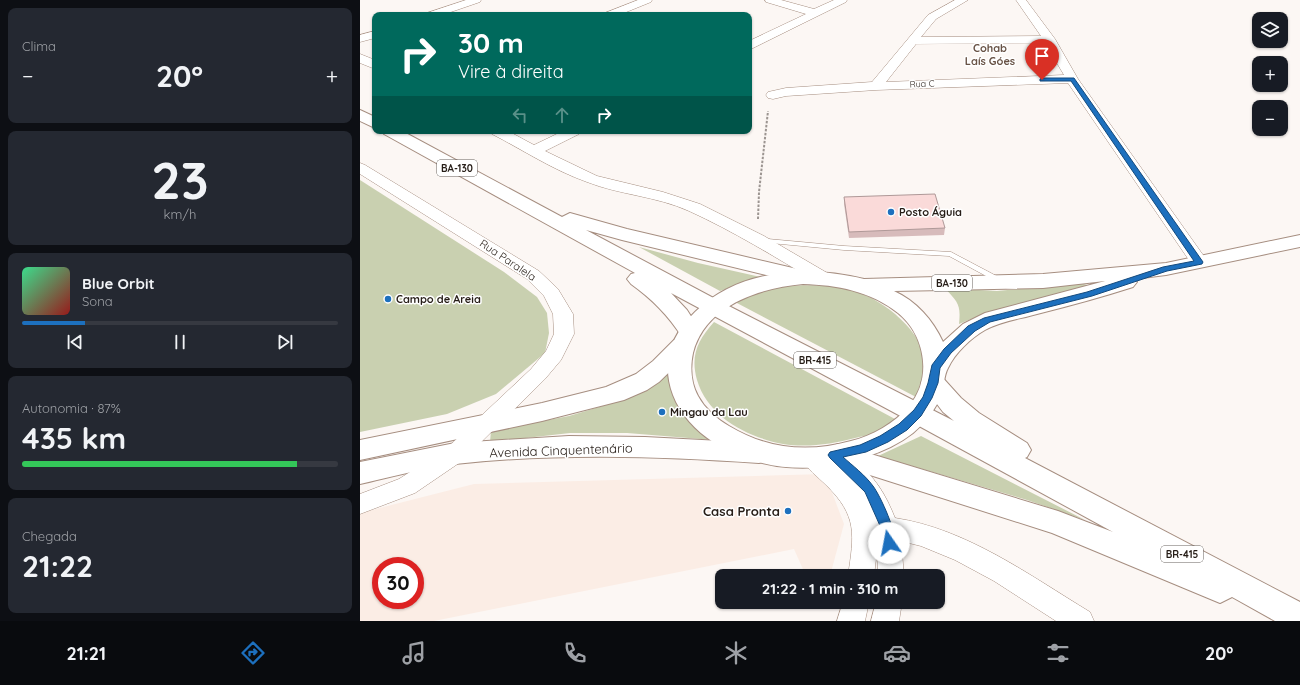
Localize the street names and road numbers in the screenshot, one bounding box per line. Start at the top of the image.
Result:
street label: Rua C [909,78,935,89]
road number: BA-130 [437,160,477,176]
street label: Rua Paralela [477,236,539,284]
road number: BA-130 [932,275,972,291]
road number: BR-415 [794,352,836,368]
street label: Avenida Cinquentenário [489,439,633,460]
road number: BR-415 [1161,546,1203,562]

